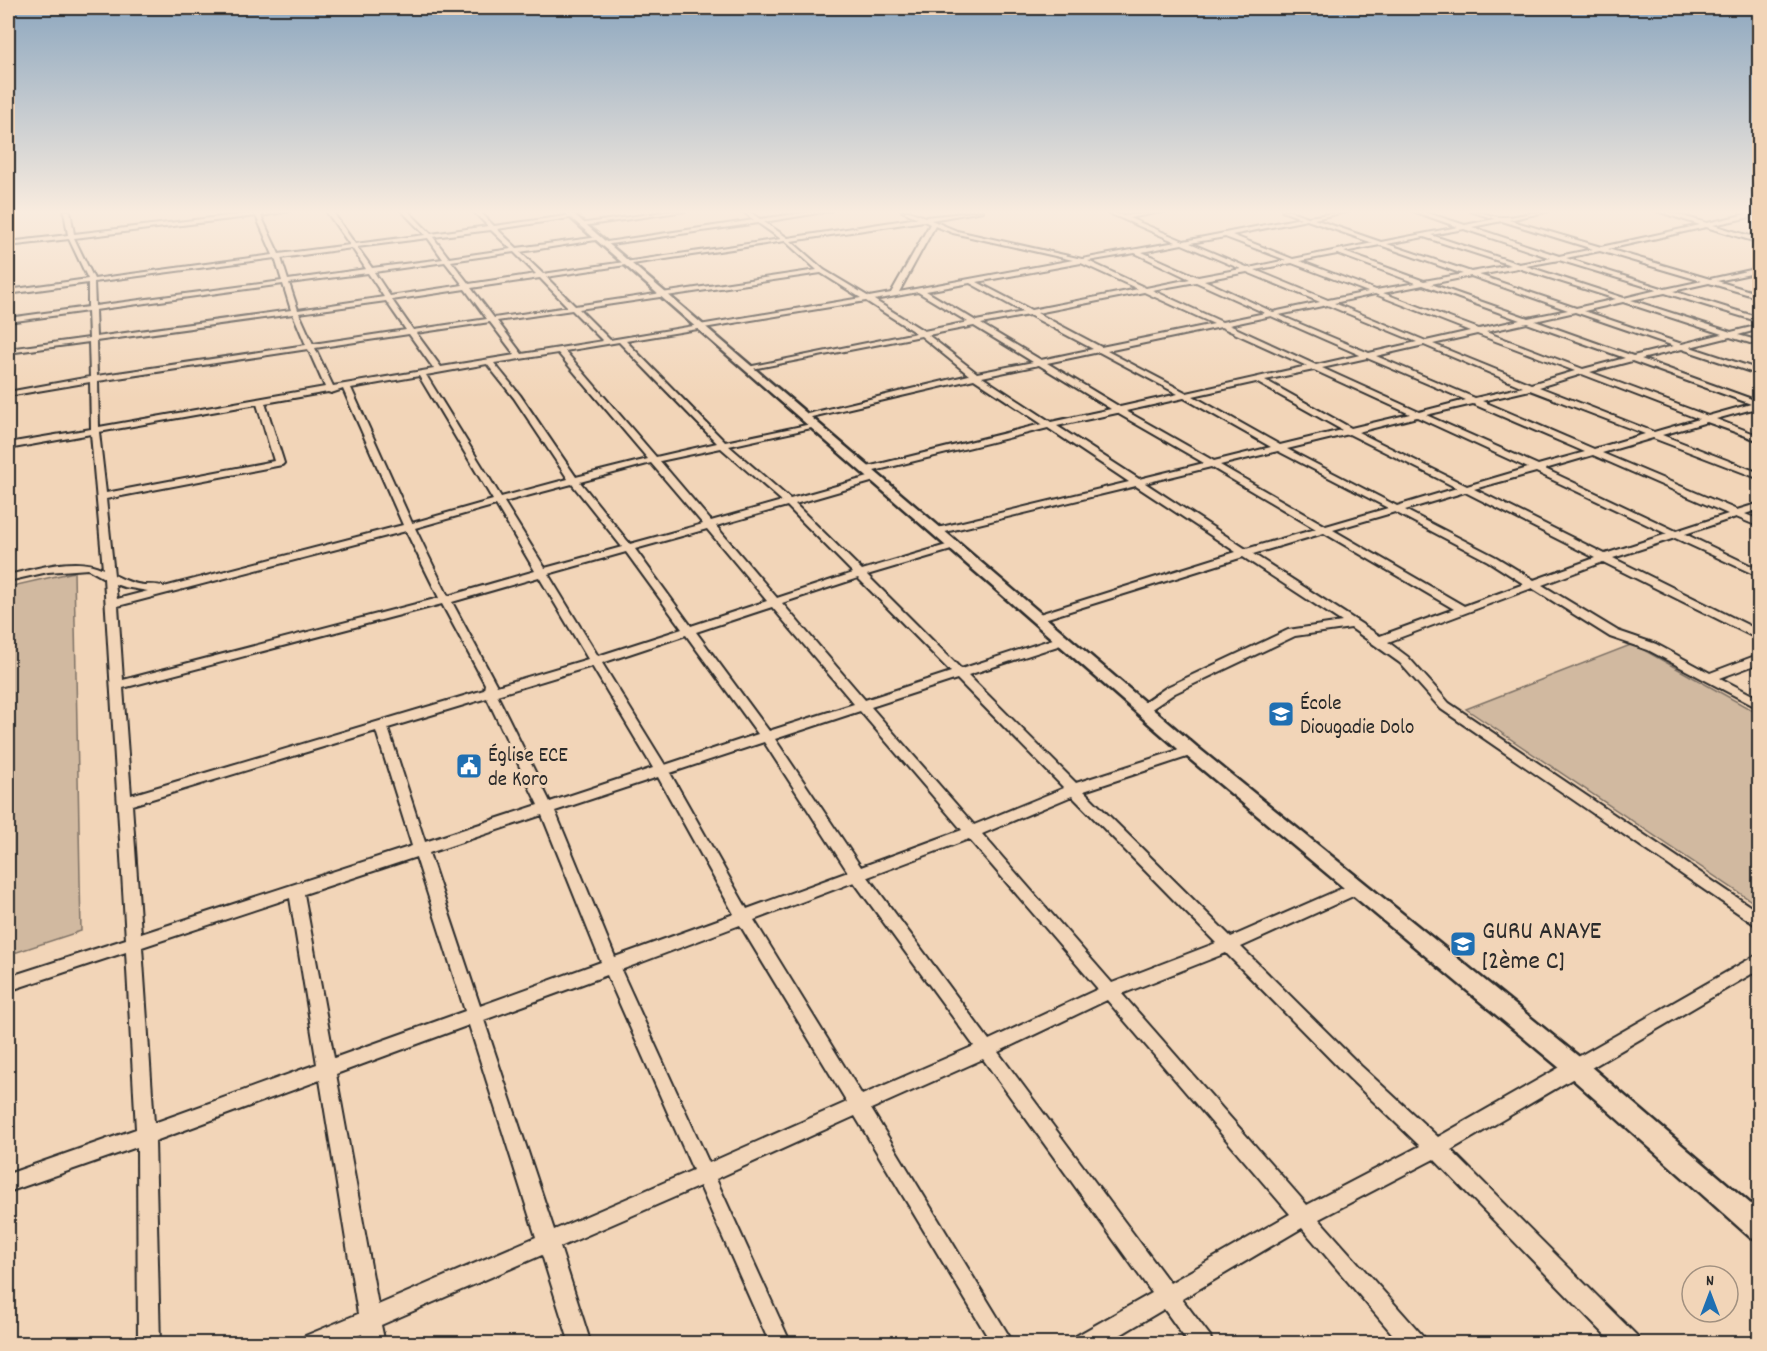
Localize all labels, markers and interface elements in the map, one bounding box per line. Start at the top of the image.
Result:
place label: École Diougadie Dolo [1300,690,1414,744]
school or university icon: École Diougadie Dolo [1266,699,1296,729]
place label: Église ECE de Koro [488,742,568,796]
public building icon: Église ECE de Koro [454,751,484,781]
place label: GURU ANAYE [2ème C] [1482,914,1602,981]
school or university icon: GURU ANAYE [2ème C] [1448,929,1478,959]
north arrow [1680,1264,1740,1324]
text: N [1706,1270,1714,1293]

